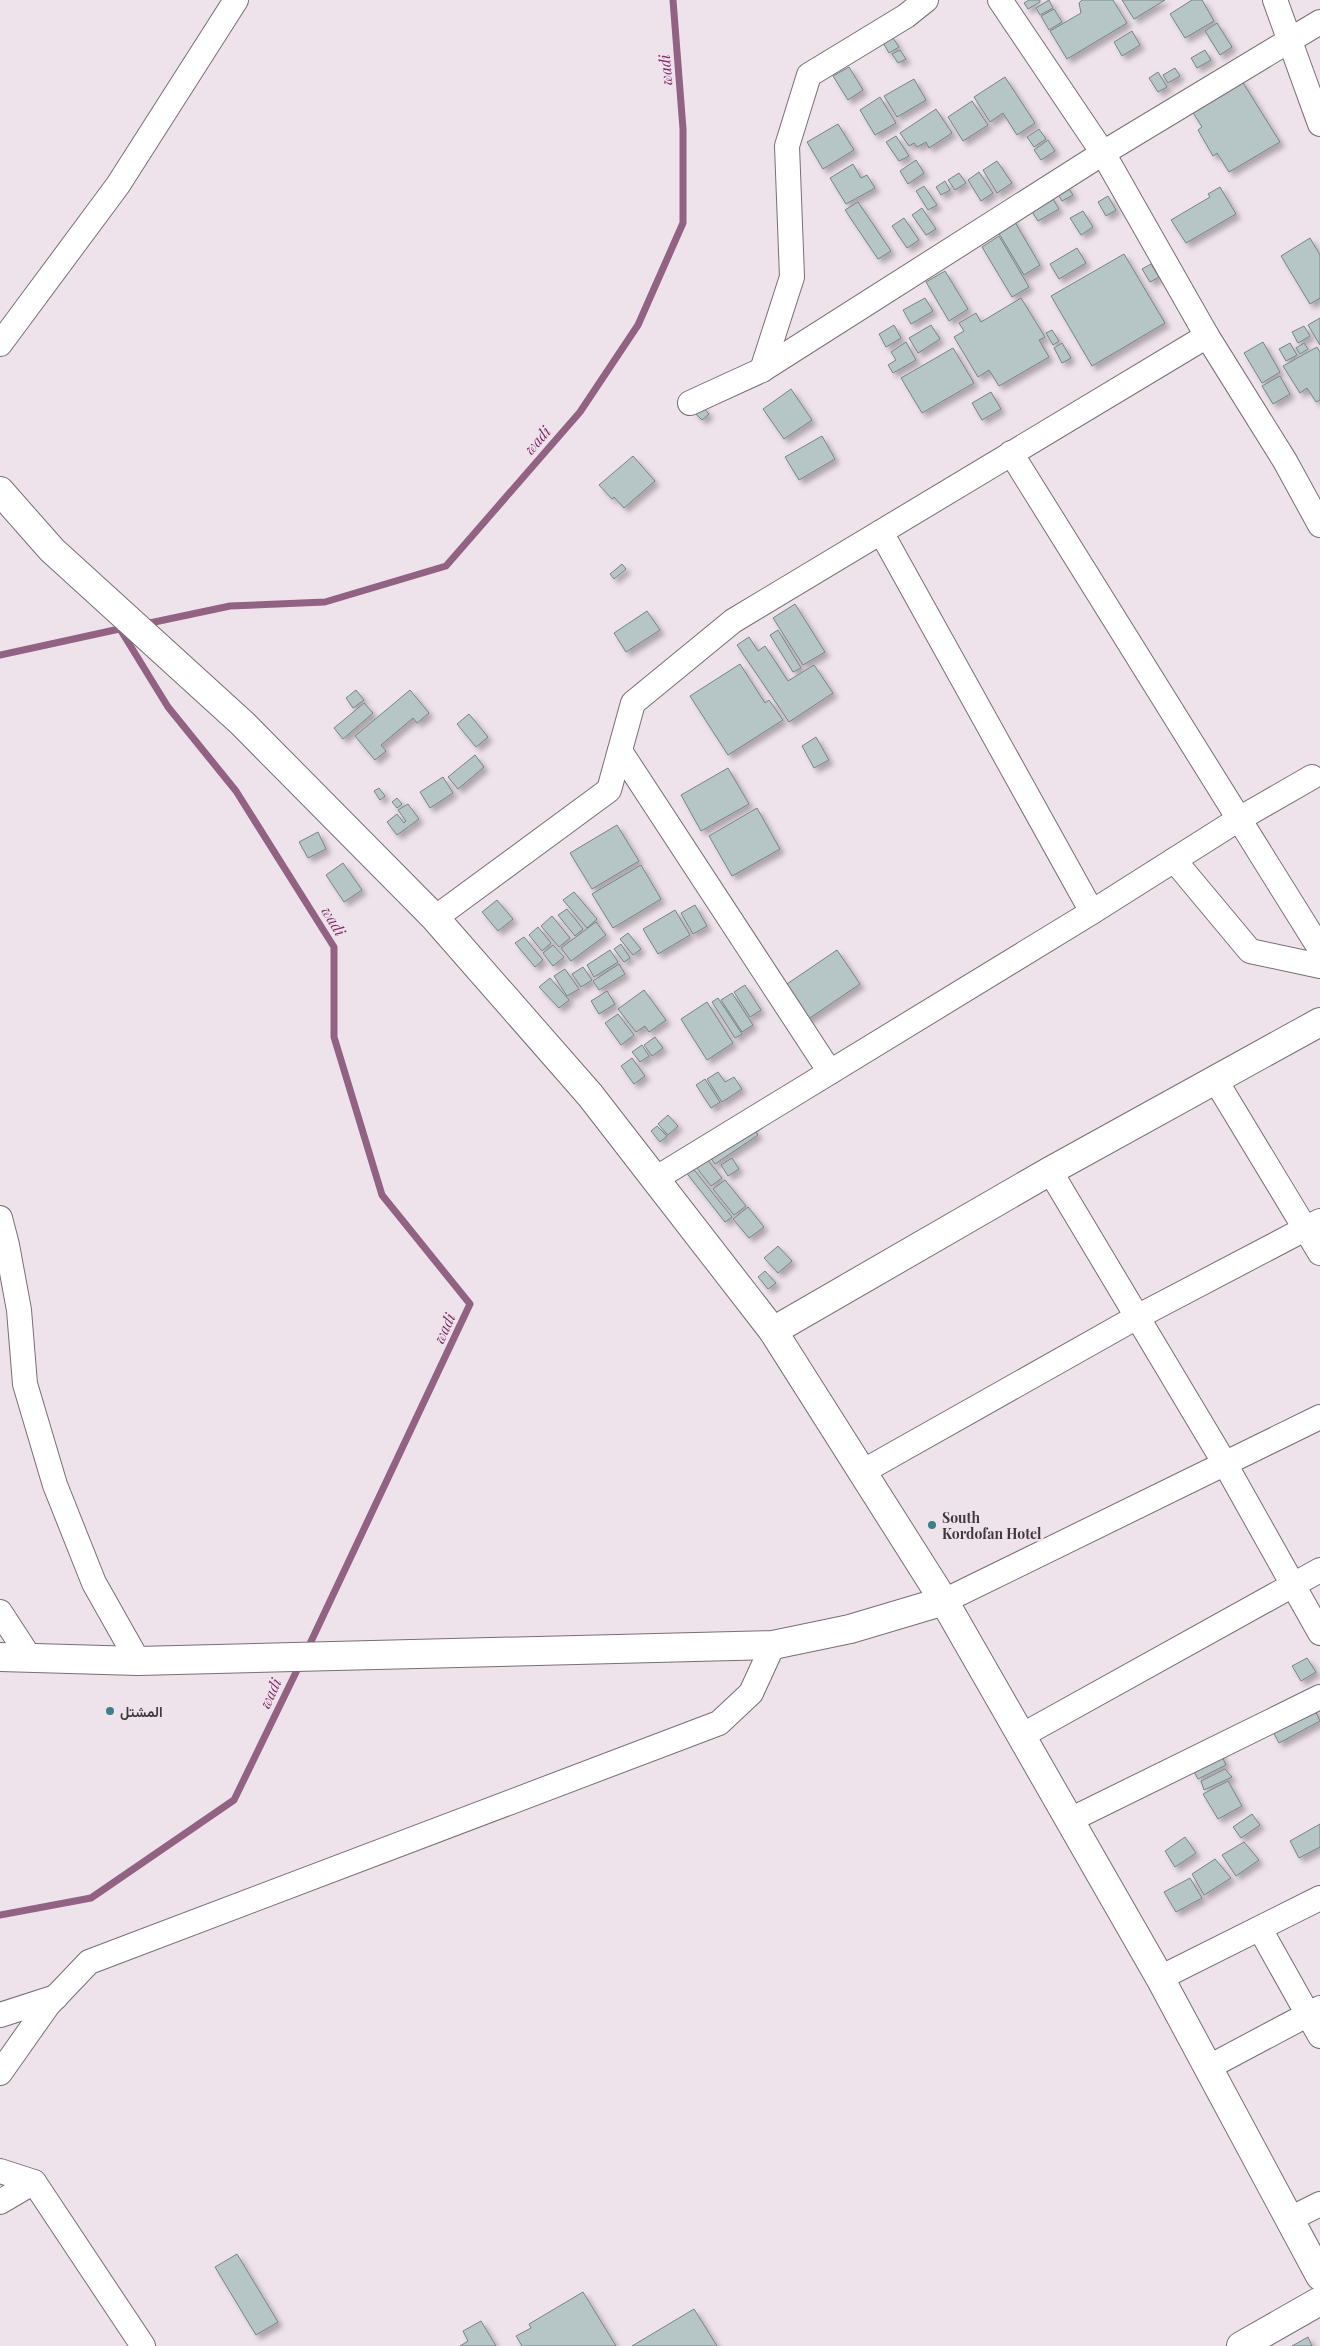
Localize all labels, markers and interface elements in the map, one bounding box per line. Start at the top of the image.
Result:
water label: wadi [654,53,676,86]
water label: wadi [519,421,555,458]
water label: wadi [318,903,351,940]
water label: wadi [428,1309,460,1346]
place label: South Kordofan Hotel [942,1508,1042,1543]
marker: South Kordofan Hotel [926,1519,938,1531]
water label: wadi [254,1674,286,1711]
place label: المشتل [120,1702,163,1721]
marker: المشتل [104,1705,116,1717]

